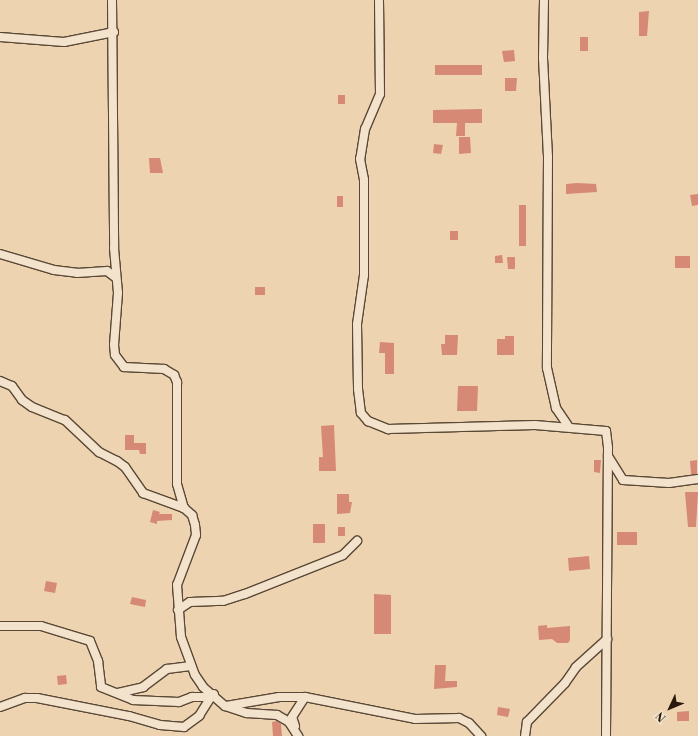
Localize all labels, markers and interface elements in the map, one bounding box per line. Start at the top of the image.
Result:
north arrow [650,688,690,728]
text: N [653,708,669,724]

